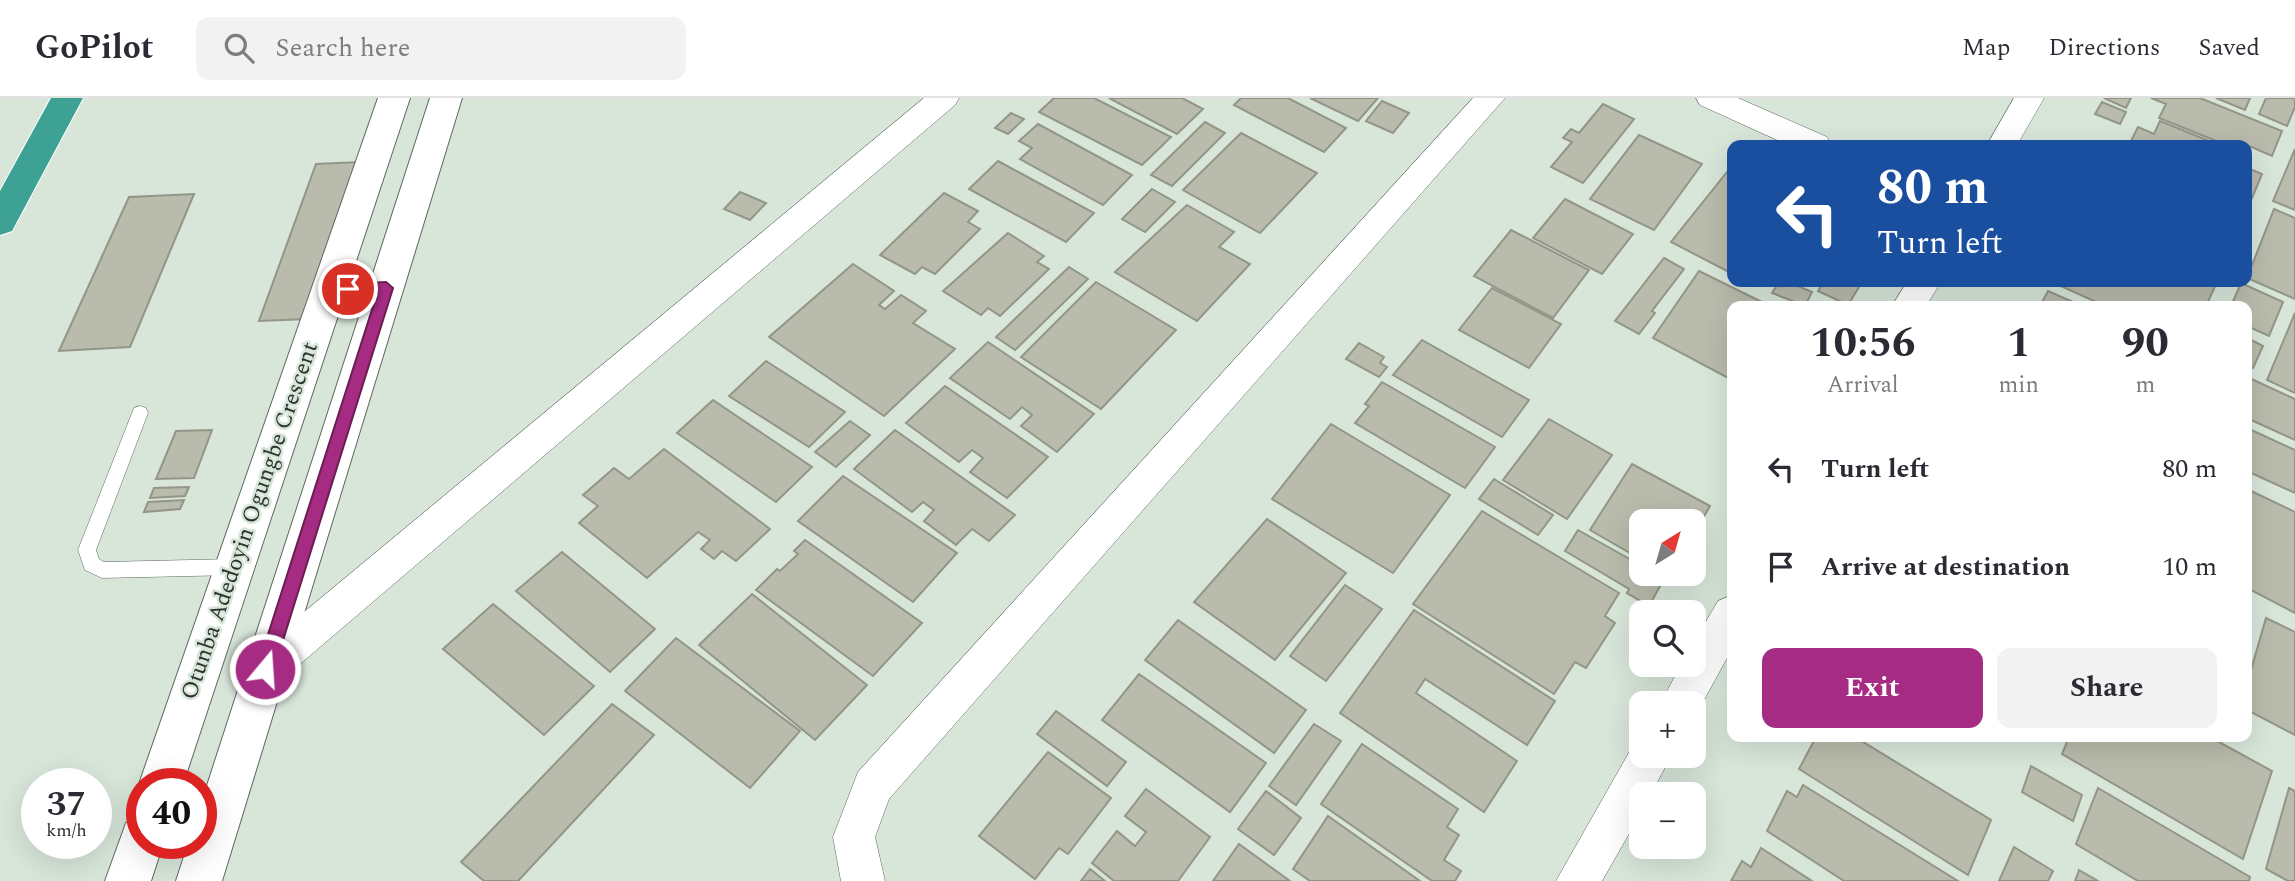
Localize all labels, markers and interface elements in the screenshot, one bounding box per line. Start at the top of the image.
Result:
search box [196,17,686,80]
text: GoPilot [35,23,154,73]
text: Search here [276,28,410,68]
icon: search [220,29,258,67]
text: Map [1962,30,2010,66]
text: Directions [2048,30,2160,66]
text: Saved [2198,30,2260,66]
text: 80 m [1877,151,1988,226]
icon: left [1762,168,1853,259]
text: Turn left [1877,219,2003,268]
pin [318,259,378,319]
icon: arrive [329,270,367,308]
text: 10:56 [1810,312,1916,375]
text: 1 [2007,312,2030,375]
text: 90 [2122,312,2169,375]
street label: Otunba Adedoyin Ogungbe Crescent [172,337,328,705]
text: Arrival [1827,368,1899,403]
text: min [1999,368,2039,403]
text: m [2135,368,2155,403]
text: Turn left [1821,449,1929,489]
text: 80 m [2162,449,2217,489]
icon: left [1762,450,1800,488]
north arrow [1629,509,1706,586]
map controls [1629,509,1706,859]
text: Arrive at destination [1821,547,2070,587]
text: 10 m [2162,547,2217,587]
icon: arrive [1762,548,1800,586]
button: search [1629,600,1706,677]
position arrow [228,632,302,706]
button: Exit [1762,648,1983,728]
button: Share [1997,648,2217,728]
button: + [1629,691,1706,768]
speed limit sign: 40 [126,768,217,859]
text: 37 [47,778,86,831]
button: − [1629,782,1706,859]
text: km/h [46,817,87,844]

